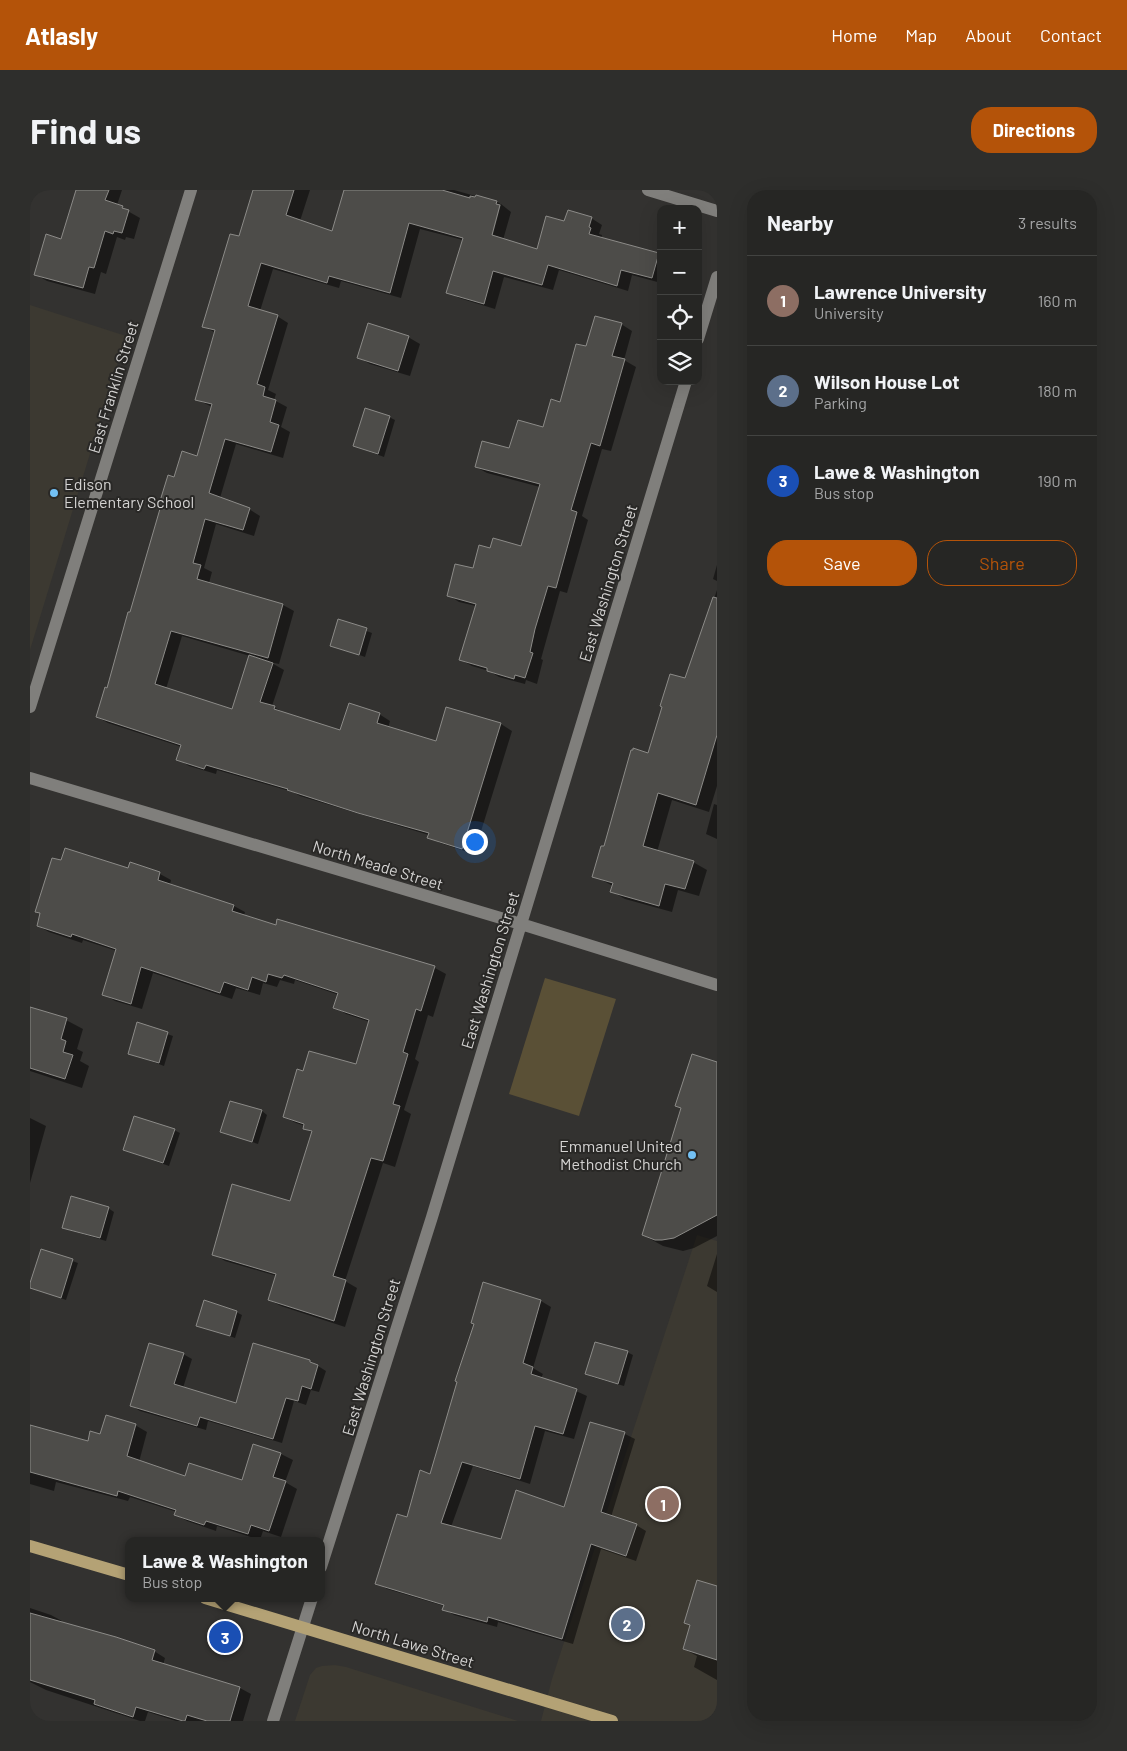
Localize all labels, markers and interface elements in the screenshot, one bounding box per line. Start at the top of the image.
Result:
text: Atlasly [25,21,98,50]
text: Home [831,24,877,46]
text: Map [905,24,937,46]
text: About [965,24,1012,46]
text: Contact [1040,24,1102,46]
button: Directions [971,107,1097,153]
text: Find us [30,109,141,151]
map controls [657,205,702,385]
button: + [657,205,702,250]
text: Nearby [767,210,833,235]
text: 3 results [1018,213,1077,232]
button: − [657,250,702,295]
text: Lawrence University [814,280,987,303]
text: 1 [780,291,786,310]
text: 160 m [1038,291,1077,310]
button: locate [657,295,702,340]
text: University [814,303,884,322]
street label: East Franklin Street [83,318,142,455]
button: layers [657,340,702,385]
text: Wilson House Lot [814,370,959,393]
text: 2 [779,381,787,400]
text: 180 m [1038,381,1077,400]
text: Parking [814,393,867,412]
text: Lawe & Washington [814,460,980,483]
text: 3 [779,471,787,490]
text: 190 m [1038,471,1077,490]
place label: Edison Elementary School [64,474,194,511]
text: Bus stop [814,483,874,502]
marker: Edison Elementary School [48,487,60,499]
street label: East Washington Street [575,502,640,664]
button: Save [767,540,917,586]
button: Share [927,540,1077,586]
your location [462,829,488,855]
street label: North Meade Street [311,836,446,893]
street label: East Washington Street [457,889,522,1051]
place label: Emmanuel United Methodist Church [559,1136,682,1173]
marker: Emmanuel United Methodist Church [686,1149,698,1161]
street label: East Washington Street [338,1276,403,1438]
pin: 1 [647,1485,679,1523]
popup [125,1537,325,1602]
text: Lawe & Washington [142,1549,308,1572]
text: Bus stop [142,1572,202,1591]
pin: 2 [611,1605,643,1643]
street label: North Lawe Street [350,1616,477,1671]
pin: 3 [209,1618,241,1656]

